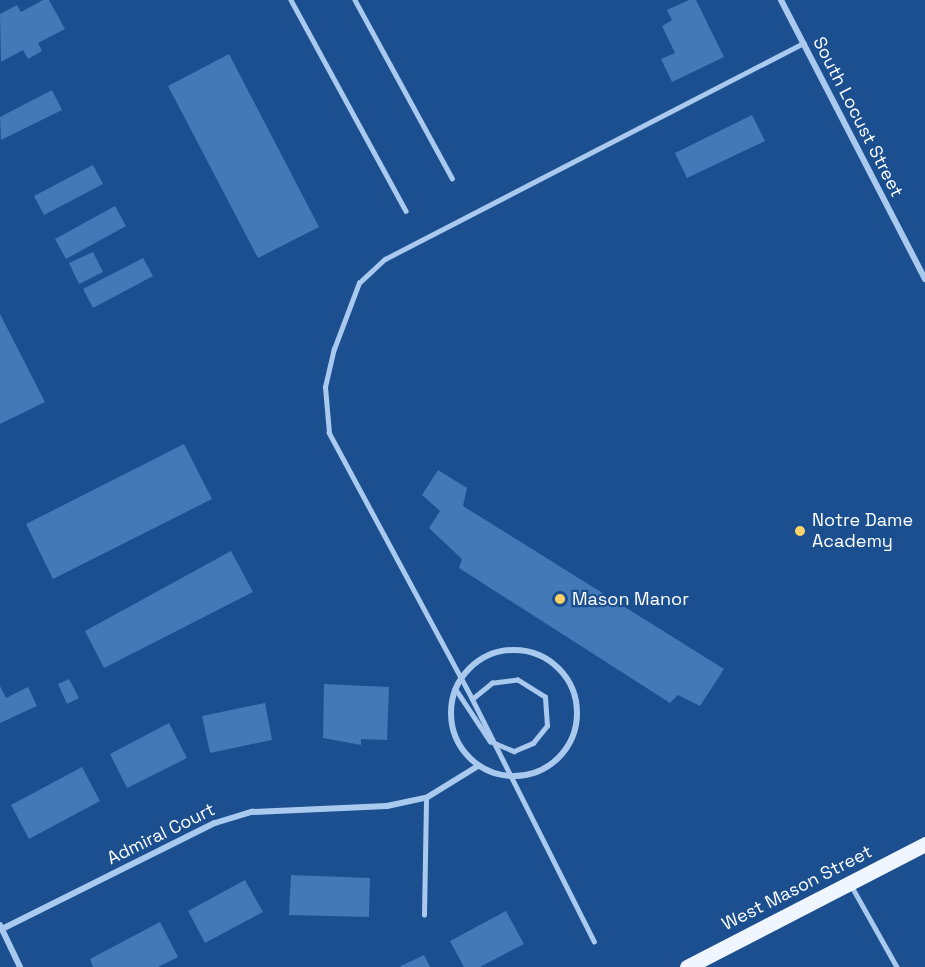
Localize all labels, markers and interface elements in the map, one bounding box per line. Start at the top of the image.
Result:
street label: South Locust Street [808,33,908,201]
place label: Notre Dame Academy [812,510,913,552]
marker: Notre Dame Academy [793,524,807,538]
place label: Mason Manor [572,588,689,610]
marker: Mason Manor [553,592,567,606]
street label: Admiral Court [103,799,219,869]
street label: West Mason Street [718,841,876,935]

